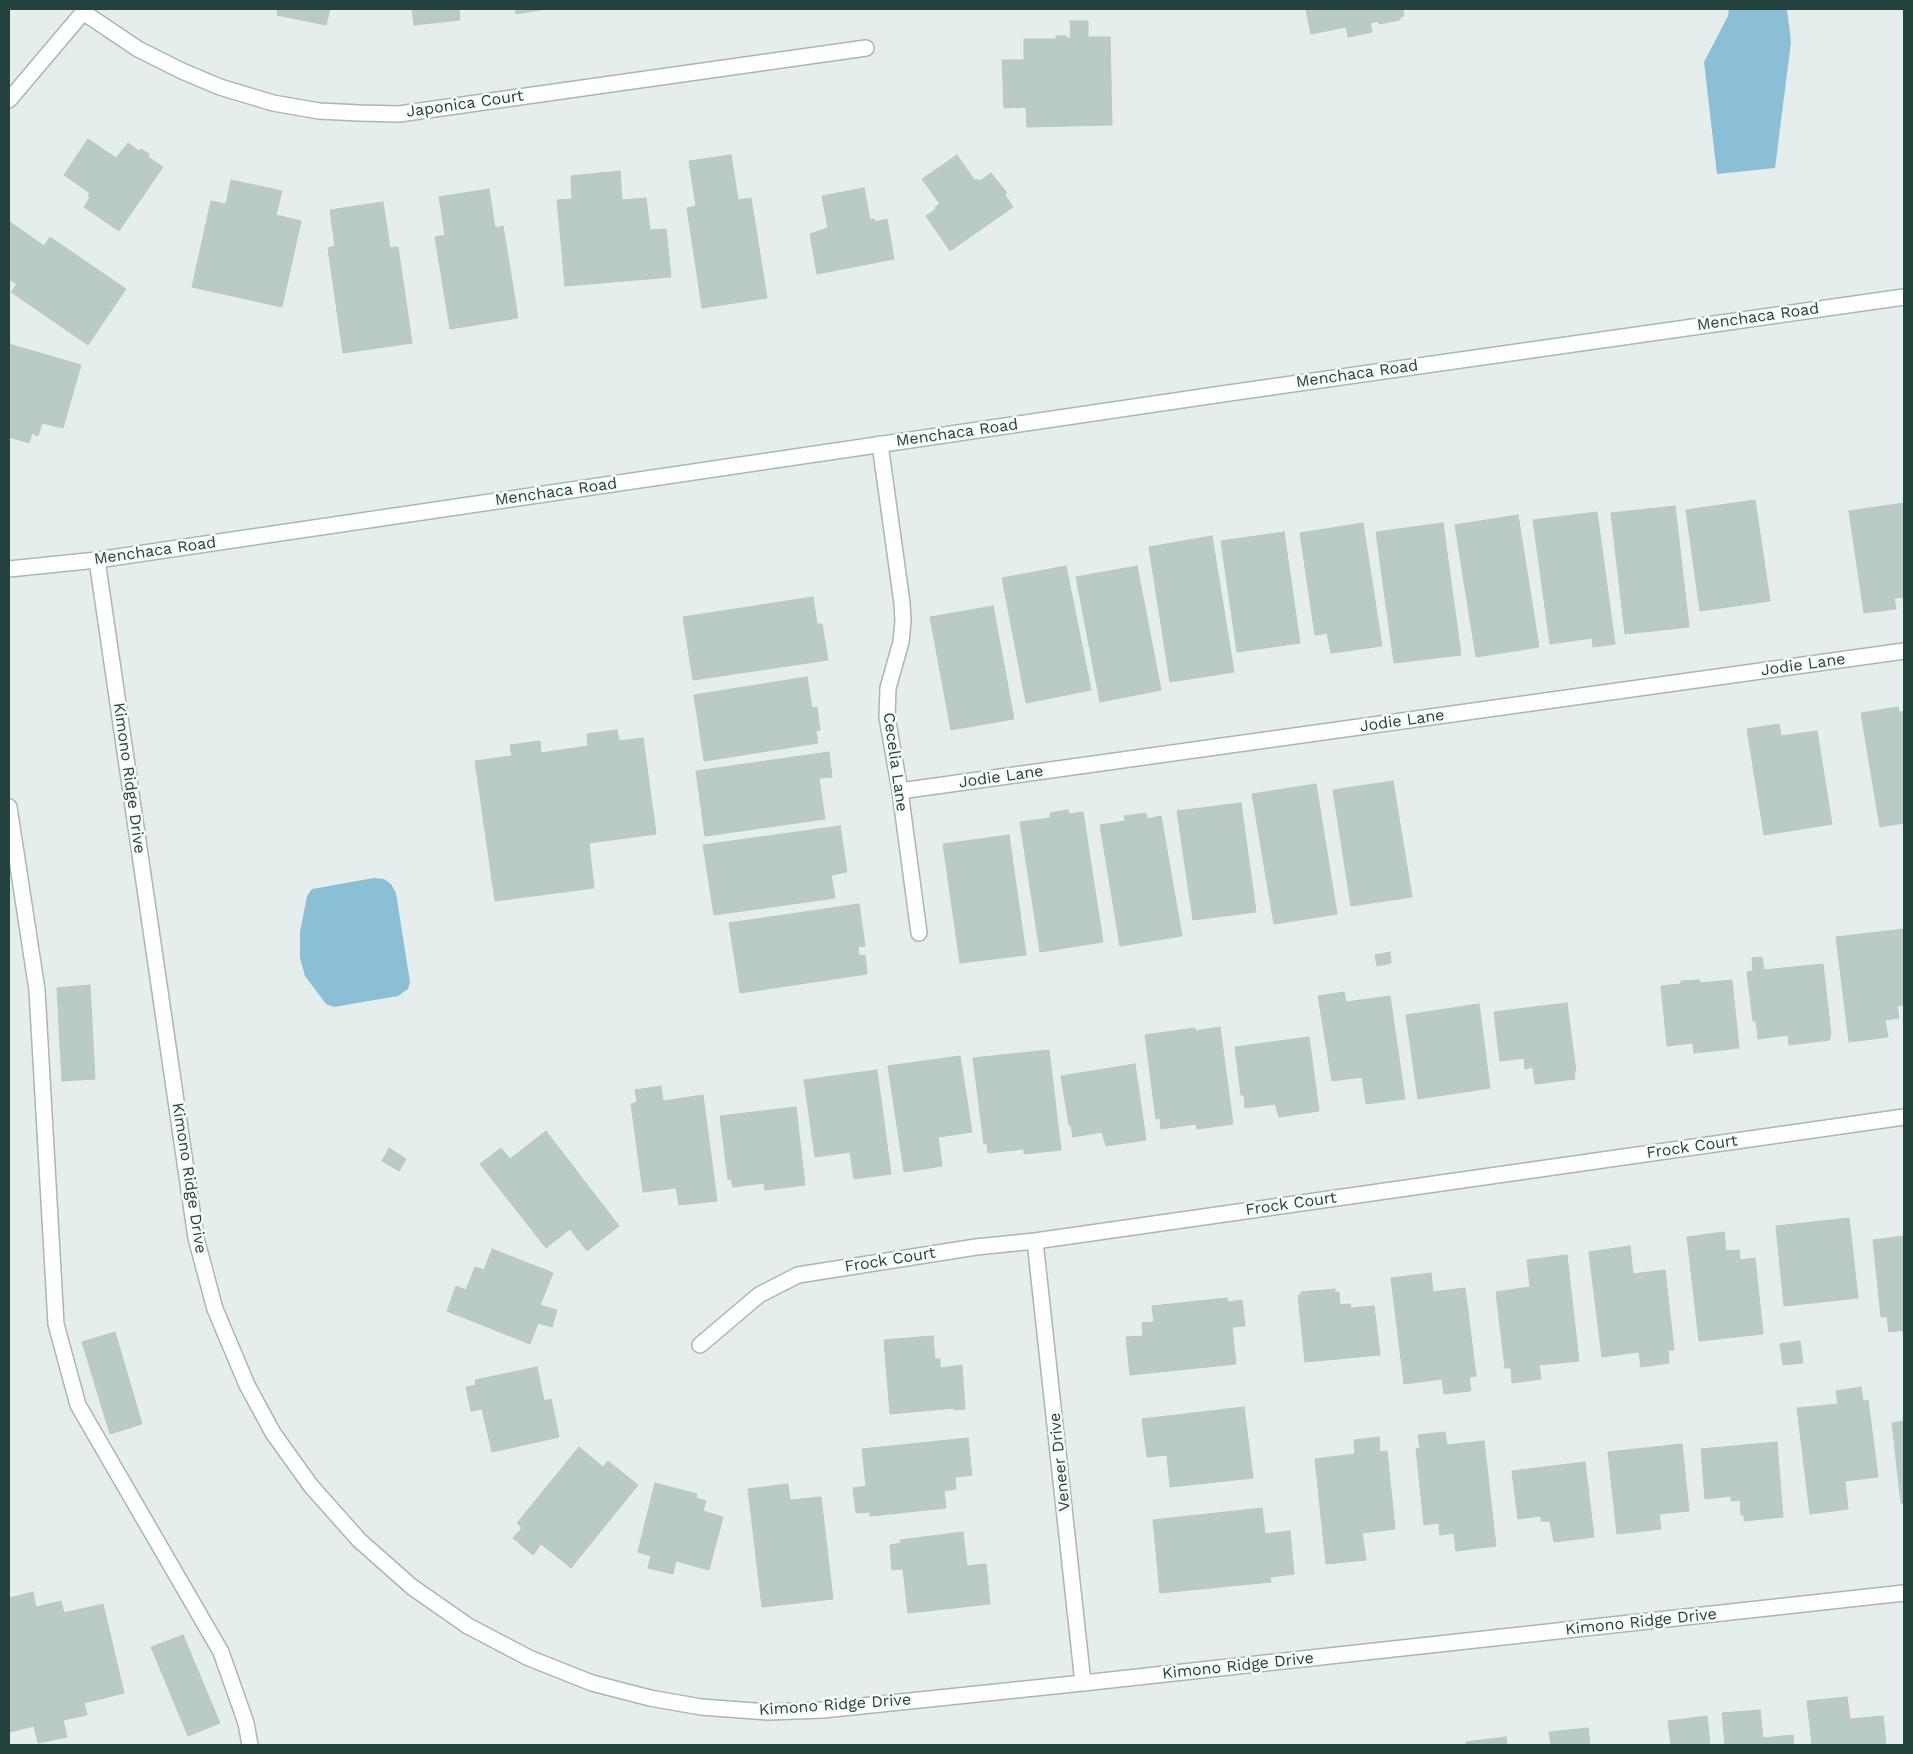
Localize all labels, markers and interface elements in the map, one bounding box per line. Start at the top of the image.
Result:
street label: Japonica Court [405,86,525,122]
street label: Menchaca Road [1696,299,1820,335]
street label: Menchaca Road [1295,356,1419,392]
street label: Menchaca Road [895,415,1019,451]
street label: Menchaca Road [494,474,618,510]
street label: Menchaca Road [93,533,217,569]
street label: Jodie Lane [1759,650,1847,680]
street label: Kimono Ridge Drive [109,701,149,855]
street label: Jodie Lane [1358,706,1446,736]
street label: Cecelia Lane [879,711,911,813]
street label: Jodie Lane [957,762,1045,792]
street label: Kimono Ridge Drive [168,1101,210,1255]
street label: Frock Court [1645,1131,1739,1163]
street label: Frock Court [1244,1188,1338,1220]
street label: Frock Court [843,1243,937,1277]
street label: Veneer Drive [1045,1412,1075,1512]
street label: Kimono Ridge Drive [1564,1604,1718,1640]
street label: Kimono Ridge Drive [1161,1648,1315,1684]
street label: Kimono Ridge Drive [758,1690,912,1720]

